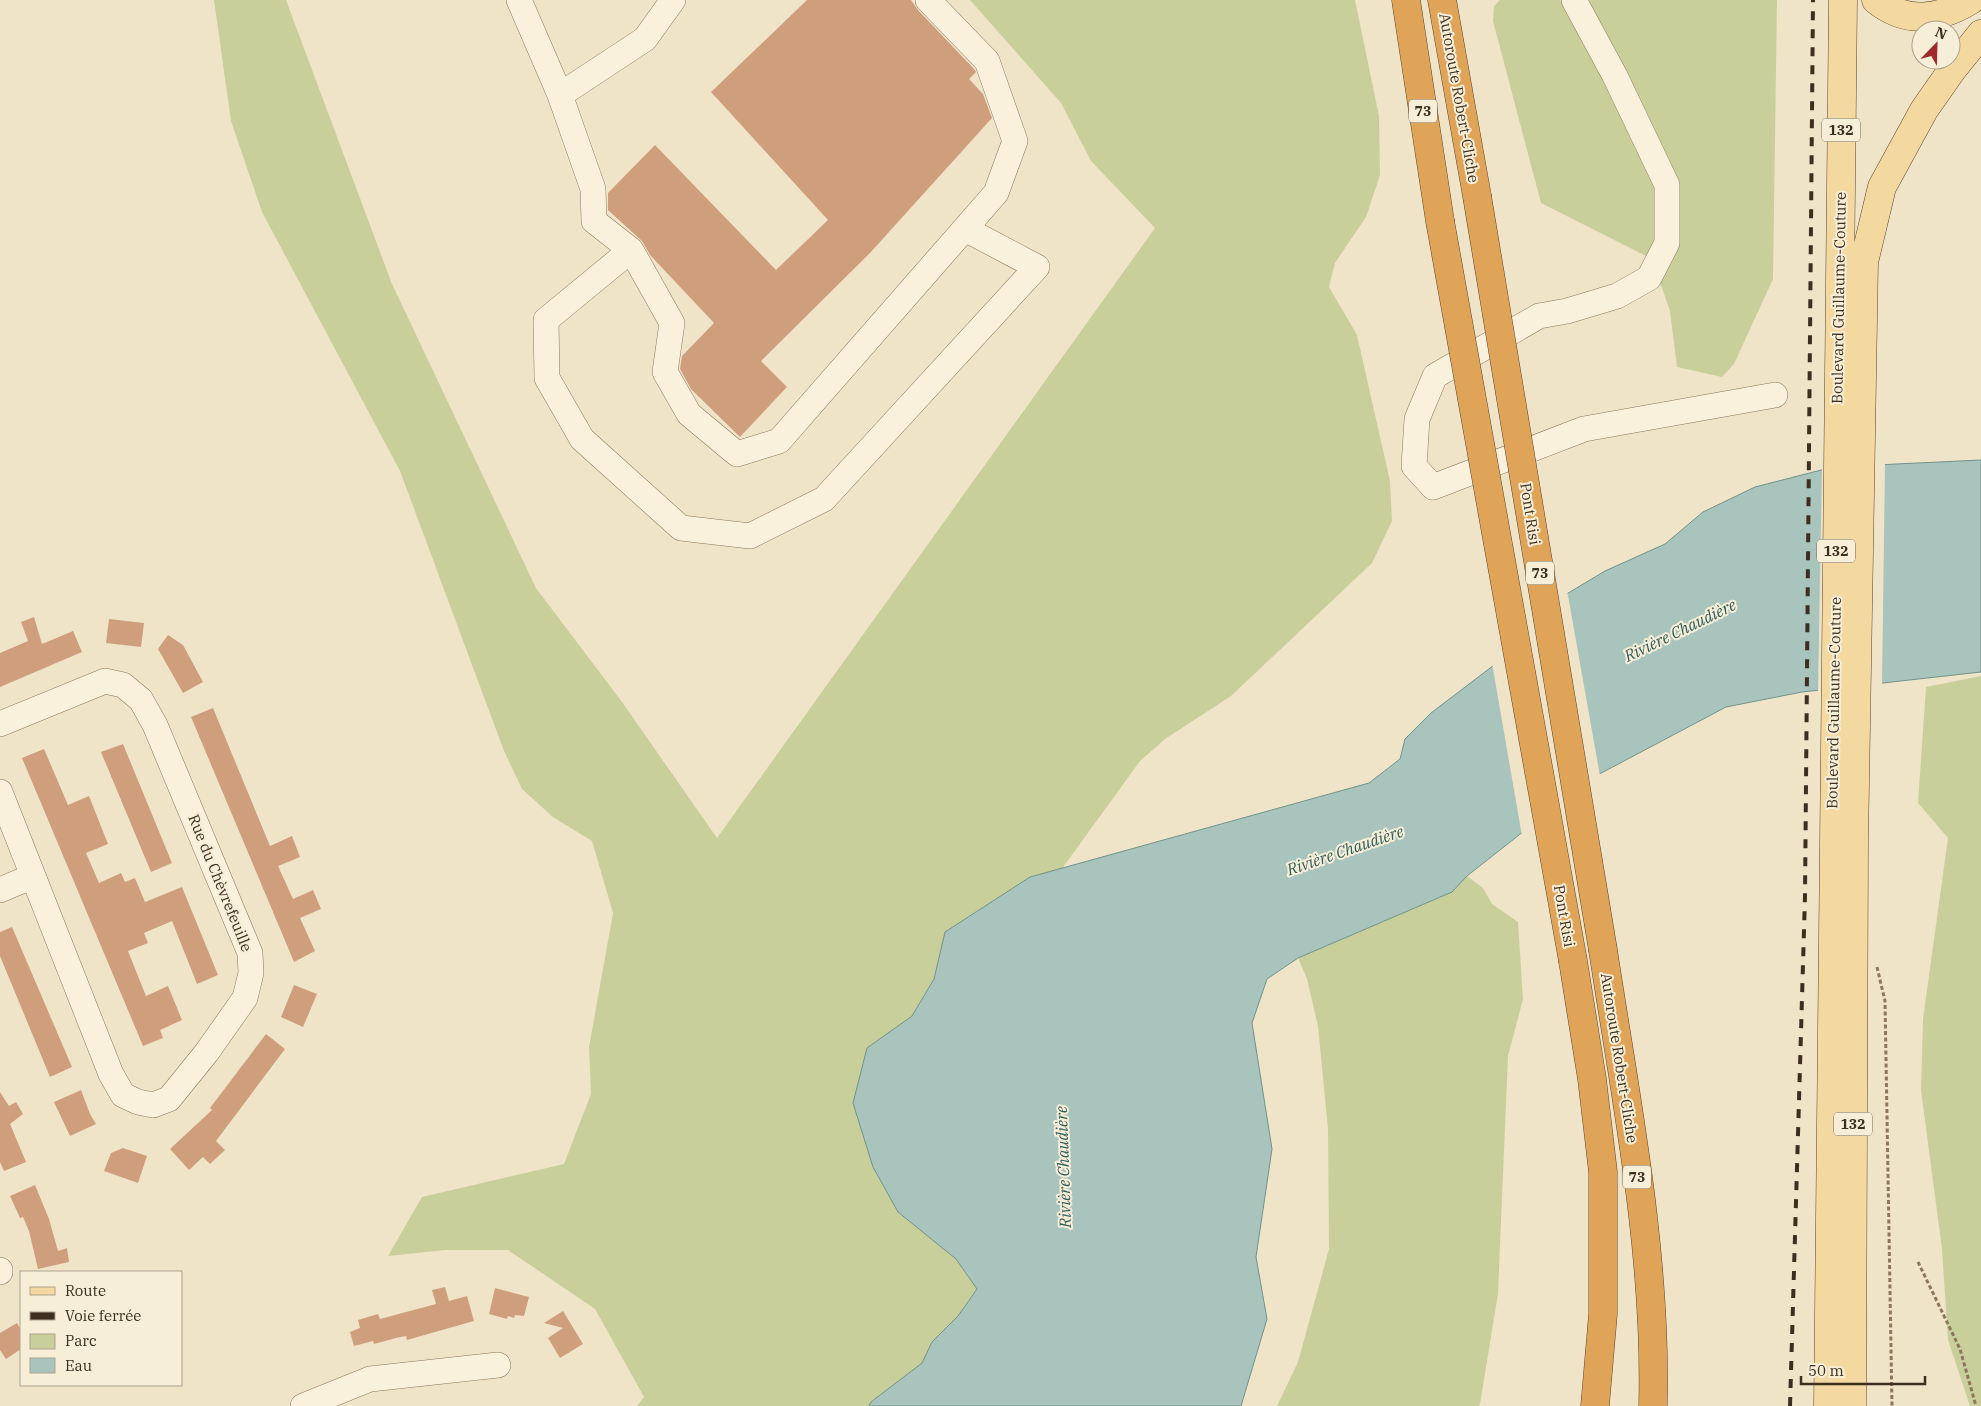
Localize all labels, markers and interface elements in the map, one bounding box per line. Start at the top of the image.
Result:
street label: Autoroute Robert-Cliche [1435,12,1484,184]
north arrow [1911,20,1961,70]
text: N [1932,23,1950,43]
road number: 73 [1409,100,1437,122]
road number: 132 [1822,118,1860,142]
street label: Boulevard Guillaume-Couture [1827,192,1850,404]
street label: Pont Risi [1516,481,1545,547]
road number: 132 [1817,540,1855,562]
road number: 73 [1526,562,1554,584]
water label: Rivière Chaudière [1620,594,1739,666]
street label: Boulevard Guillaume-Couture [1822,597,1845,809]
street label: Rue du Chèvrefeuille [184,811,257,954]
water label: Rivière Chaudière [1283,821,1406,880]
street label: Pont Risi [1550,883,1579,949]
street label: Autoroute Robert-Cliche [1597,972,1642,1144]
water label: Rivière Chaudière [1051,1106,1075,1229]
road number: 132 [1834,1112,1872,1136]
road number: 73 [1623,1166,1651,1188]
legend [20,1271,182,1386]
text: Route [65,1281,106,1300]
text: Voie ferrée [65,1306,141,1325]
text: Parc [65,1331,97,1350]
scale bar [1801,1354,1925,1386]
text: Eau [65,1356,92,1375]
text: 50 m [1808,1361,1844,1380]

